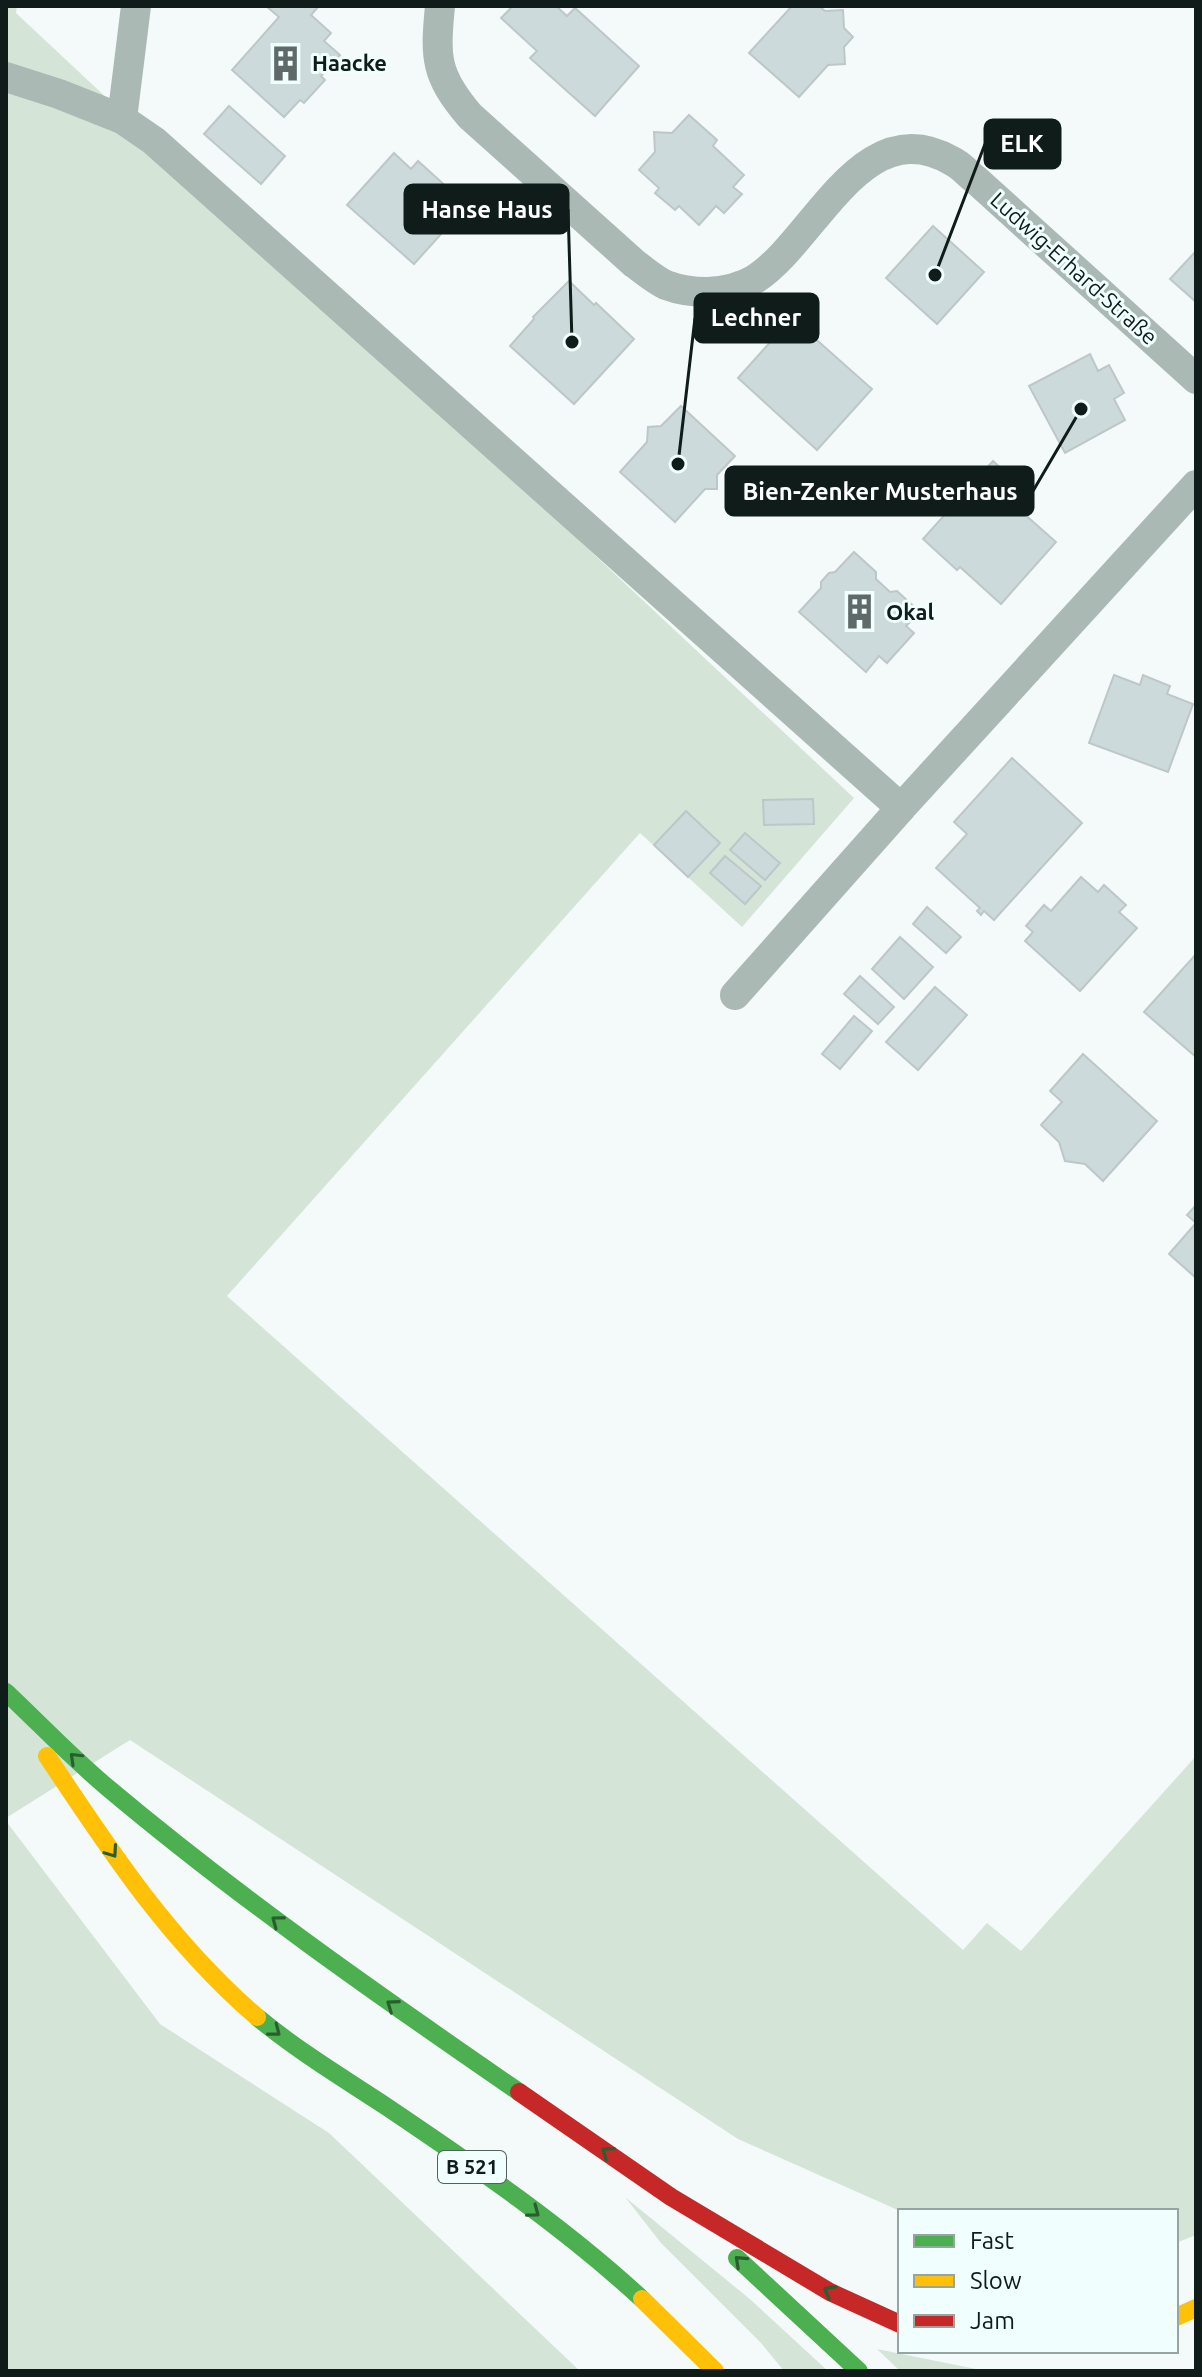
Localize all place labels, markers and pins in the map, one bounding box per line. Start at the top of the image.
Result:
building icon: Haacke [267,44,305,82]
place label: Haacke [312,50,387,75]
callout: ELK [985,120,1060,168]
callout: Hanse Haus [405,185,568,233]
callout: Lechner [695,294,818,342]
callout: Bien-Zenker Musterhaus [726,467,1033,515]
building icon: Okal [841,593,879,631]
place label: Okal [886,599,934,624]

